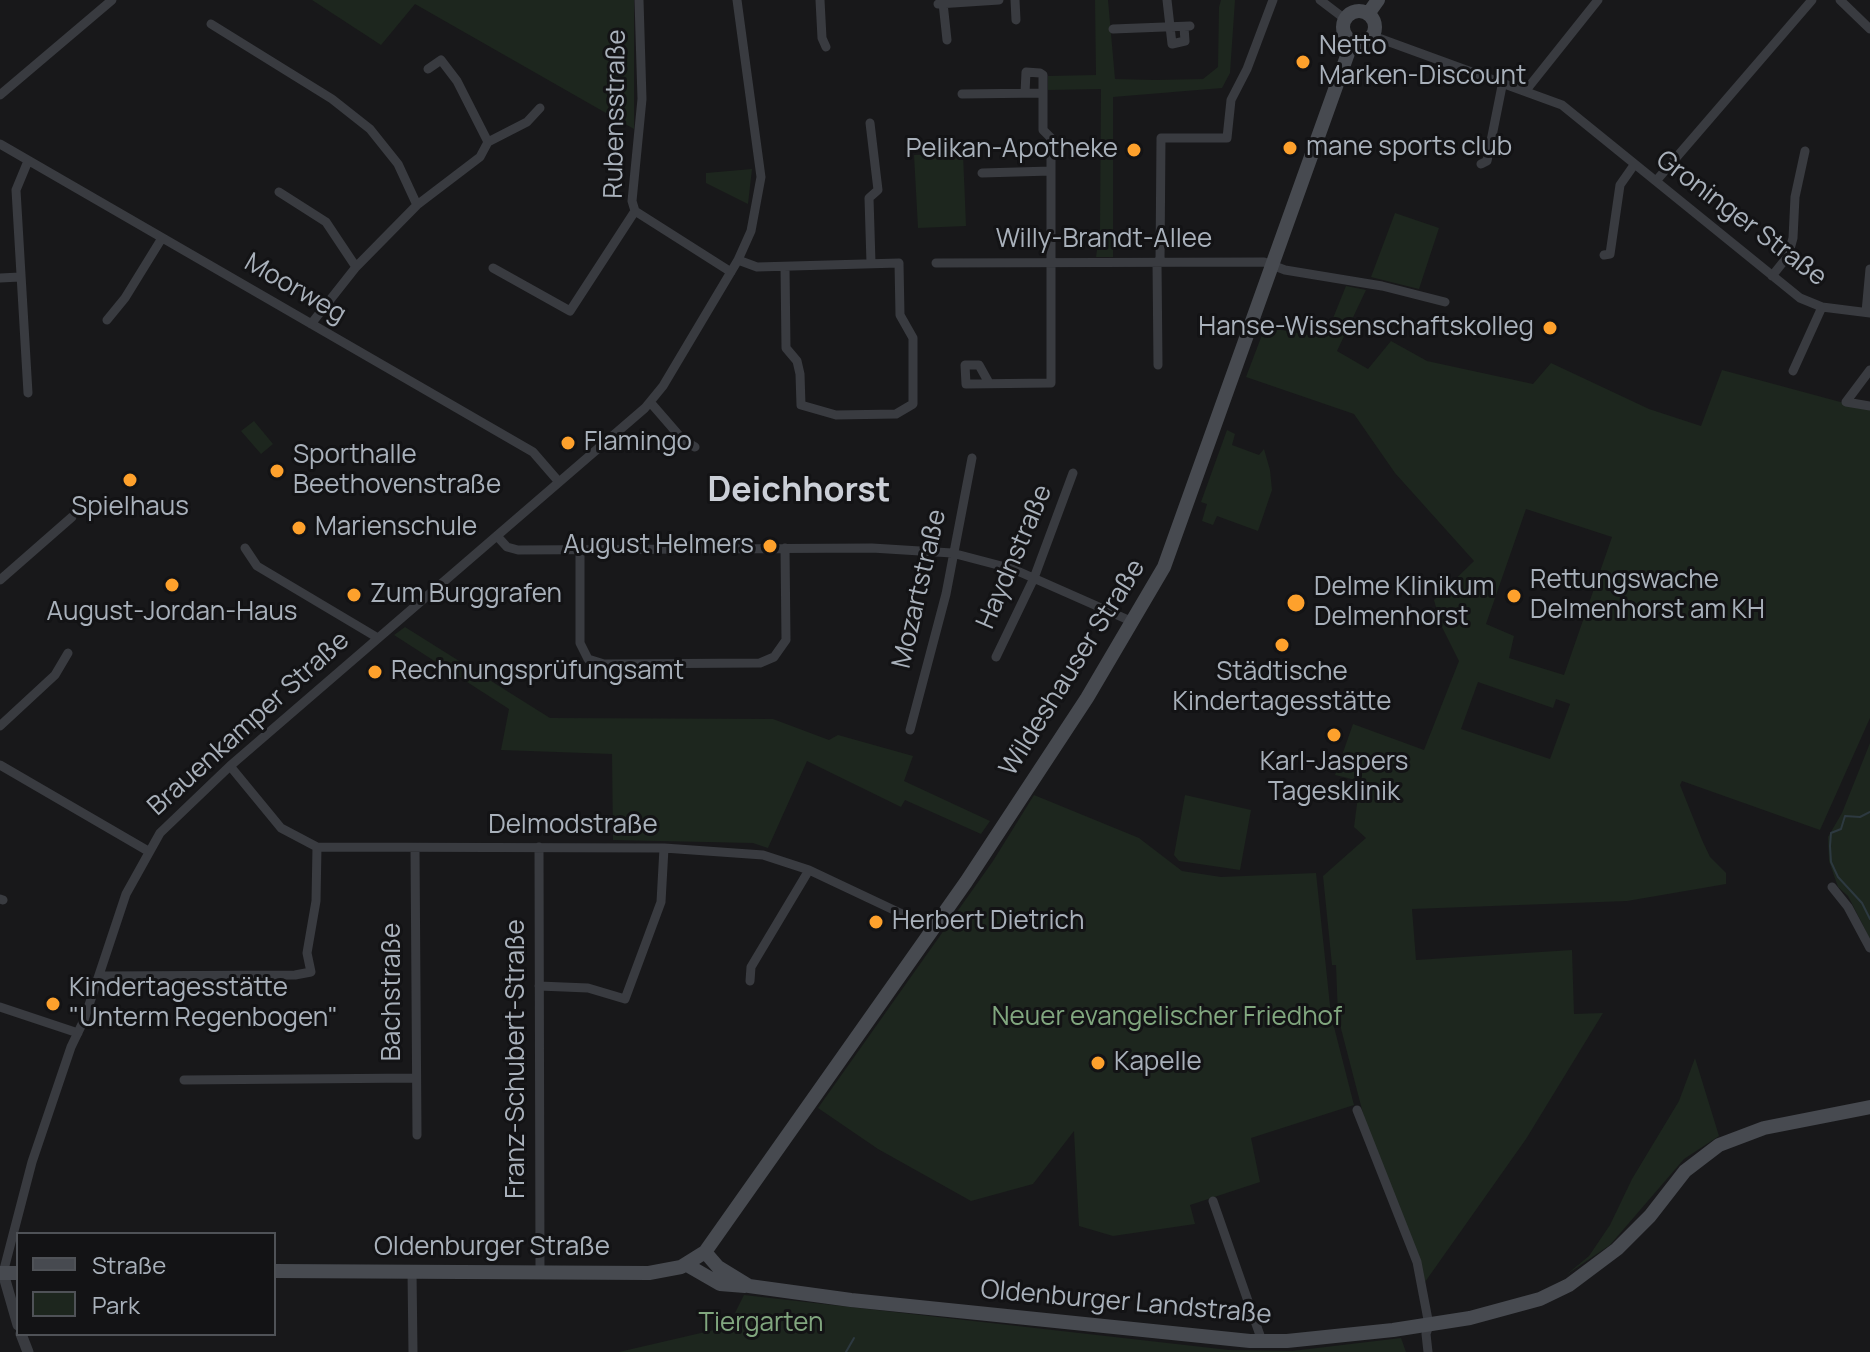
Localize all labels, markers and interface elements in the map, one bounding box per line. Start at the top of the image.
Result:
street label: Rubensstraße [599,29,633,199]
place label: Netto Marken-Discount [1319,31,1526,92]
marker: Netto Marken-Discount [1294,53,1312,71]
place label: mane sports club [1306,132,1512,164]
place label: Pelikan-Apotheke [906,134,1118,166]
marker: mane sports club [1281,139,1299,157]
marker: Pelikan-Apotheke [1125,141,1143,159]
street label: Groninger Straße [1650,145,1832,293]
street label: Willy-Brandt-Allee [996,224,1212,256]
street label: Moorweg [239,247,351,331]
place label: Hanse-Wissenschaftskolleg [1198,312,1534,344]
marker: Hanse-Wissenschaftskolleg [1541,319,1559,337]
place label: Flamingo [584,427,692,459]
marker: Flamingo [559,434,577,452]
place label: Sporthalle Beethovenstraße [293,440,501,502]
marker: Sporthalle Beethovenstraße [268,462,286,480]
marker: Spielhaus [121,471,139,489]
district label: Deichhorst [708,471,890,511]
street label: Haydnstraße [971,480,1059,634]
place label: Spielhaus [71,492,189,524]
street label: Mozartstraße [887,507,953,671]
place label: Marienschule [315,512,477,544]
marker: Marienschule [290,519,308,537]
place label: August Helmers [563,530,754,562]
marker: August Helmers [761,537,779,555]
street label: Wildeshauser Straße [994,554,1152,782]
place label: Rettungswache Delmenhorst am KH [1530,565,1765,626]
place label: Delme Klinikum Delmenhorst [1314,572,1495,634]
marker: August-Jordan-Haus [163,576,181,594]
place label: Zum Burggrafen [370,579,562,611]
marker: Zum Burggrafen [345,586,363,604]
marker: Rettungswache Delmenhorst am KH [1505,587,1523,605]
marker: Delme Klinikum Delmenhorst [1285,592,1307,614]
place label: August-Jordan-Haus [46,597,298,629]
street label: Brauenkamper Straße [142,625,356,823]
marker: Städtische Kindertagesstätte [1273,636,1291,654]
place label: Rechnungsprüfungsamt [391,656,684,688]
place label: Städtische Kindertagesstätte [1173,657,1391,718]
marker: Rechnungsprüfungsamt [366,663,384,681]
marker: Karl-Jaspers Tagesklinik [1325,726,1343,744]
place label: Karl-Jaspers Tagesklinik [1260,747,1408,808]
street label: Delmodstraße [488,810,658,842]
place label: Herbert Dietrich [892,906,1084,938]
marker: Herbert Dietrich [867,913,885,931]
street label: Franz-Schubert-Straße [501,919,533,1199]
street label: Bachstraße [377,923,409,1061]
place label: Kindertagesstätte "Unterm Regenbogen" [69,973,338,1034]
marker: Kindertagesstätte "Unterm Regenbogen" [44,995,62,1013]
park label: Neuer evangelischer Friedhof [992,1002,1342,1034]
place label: Kapelle [1114,1047,1202,1079]
marker: Kapelle [1089,1054,1107,1072]
legend [16,1232,276,1336]
street label: Oldenburger Straße [374,1232,610,1264]
text: Straße [92,1248,166,1281]
street label: Oldenburger Landstraße [979,1275,1273,1331]
text: Park [92,1288,140,1321]
park label: Tiergarten [699,1308,823,1340]

